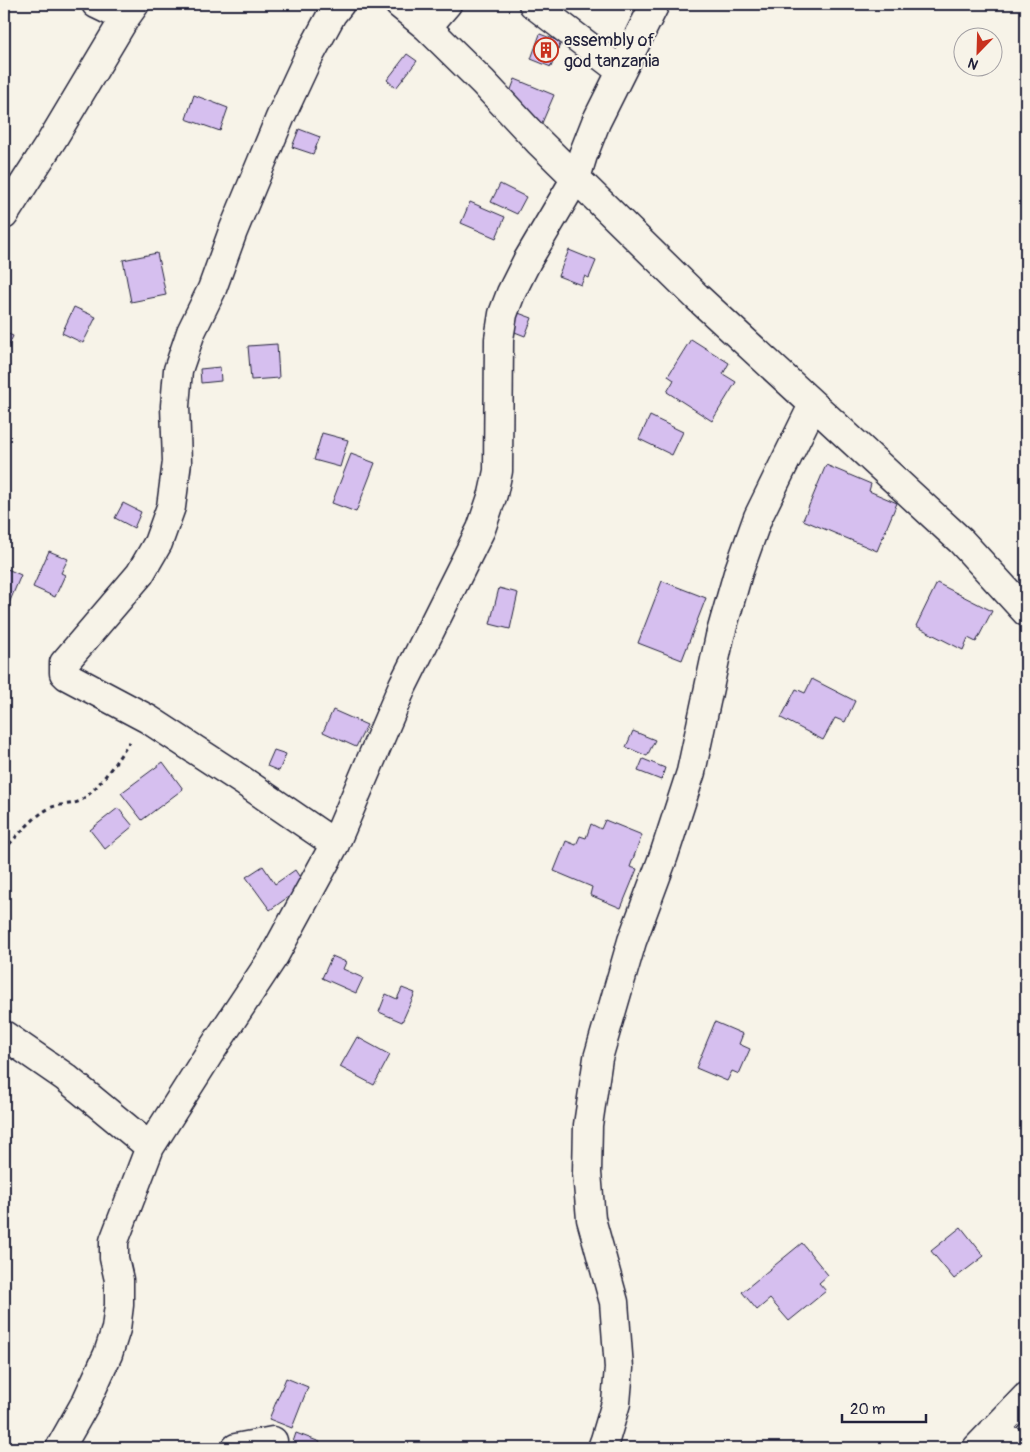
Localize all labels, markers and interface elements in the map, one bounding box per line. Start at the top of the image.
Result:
north arrow [952,28,1002,78]
place label: assembly of god tanzania [564,29,660,73]
building icon: assembly of god tanzania [533,37,559,63]
text: N [965,54,981,73]
scale bar [842,1392,926,1424]
text: 20 m [850,1400,885,1419]

